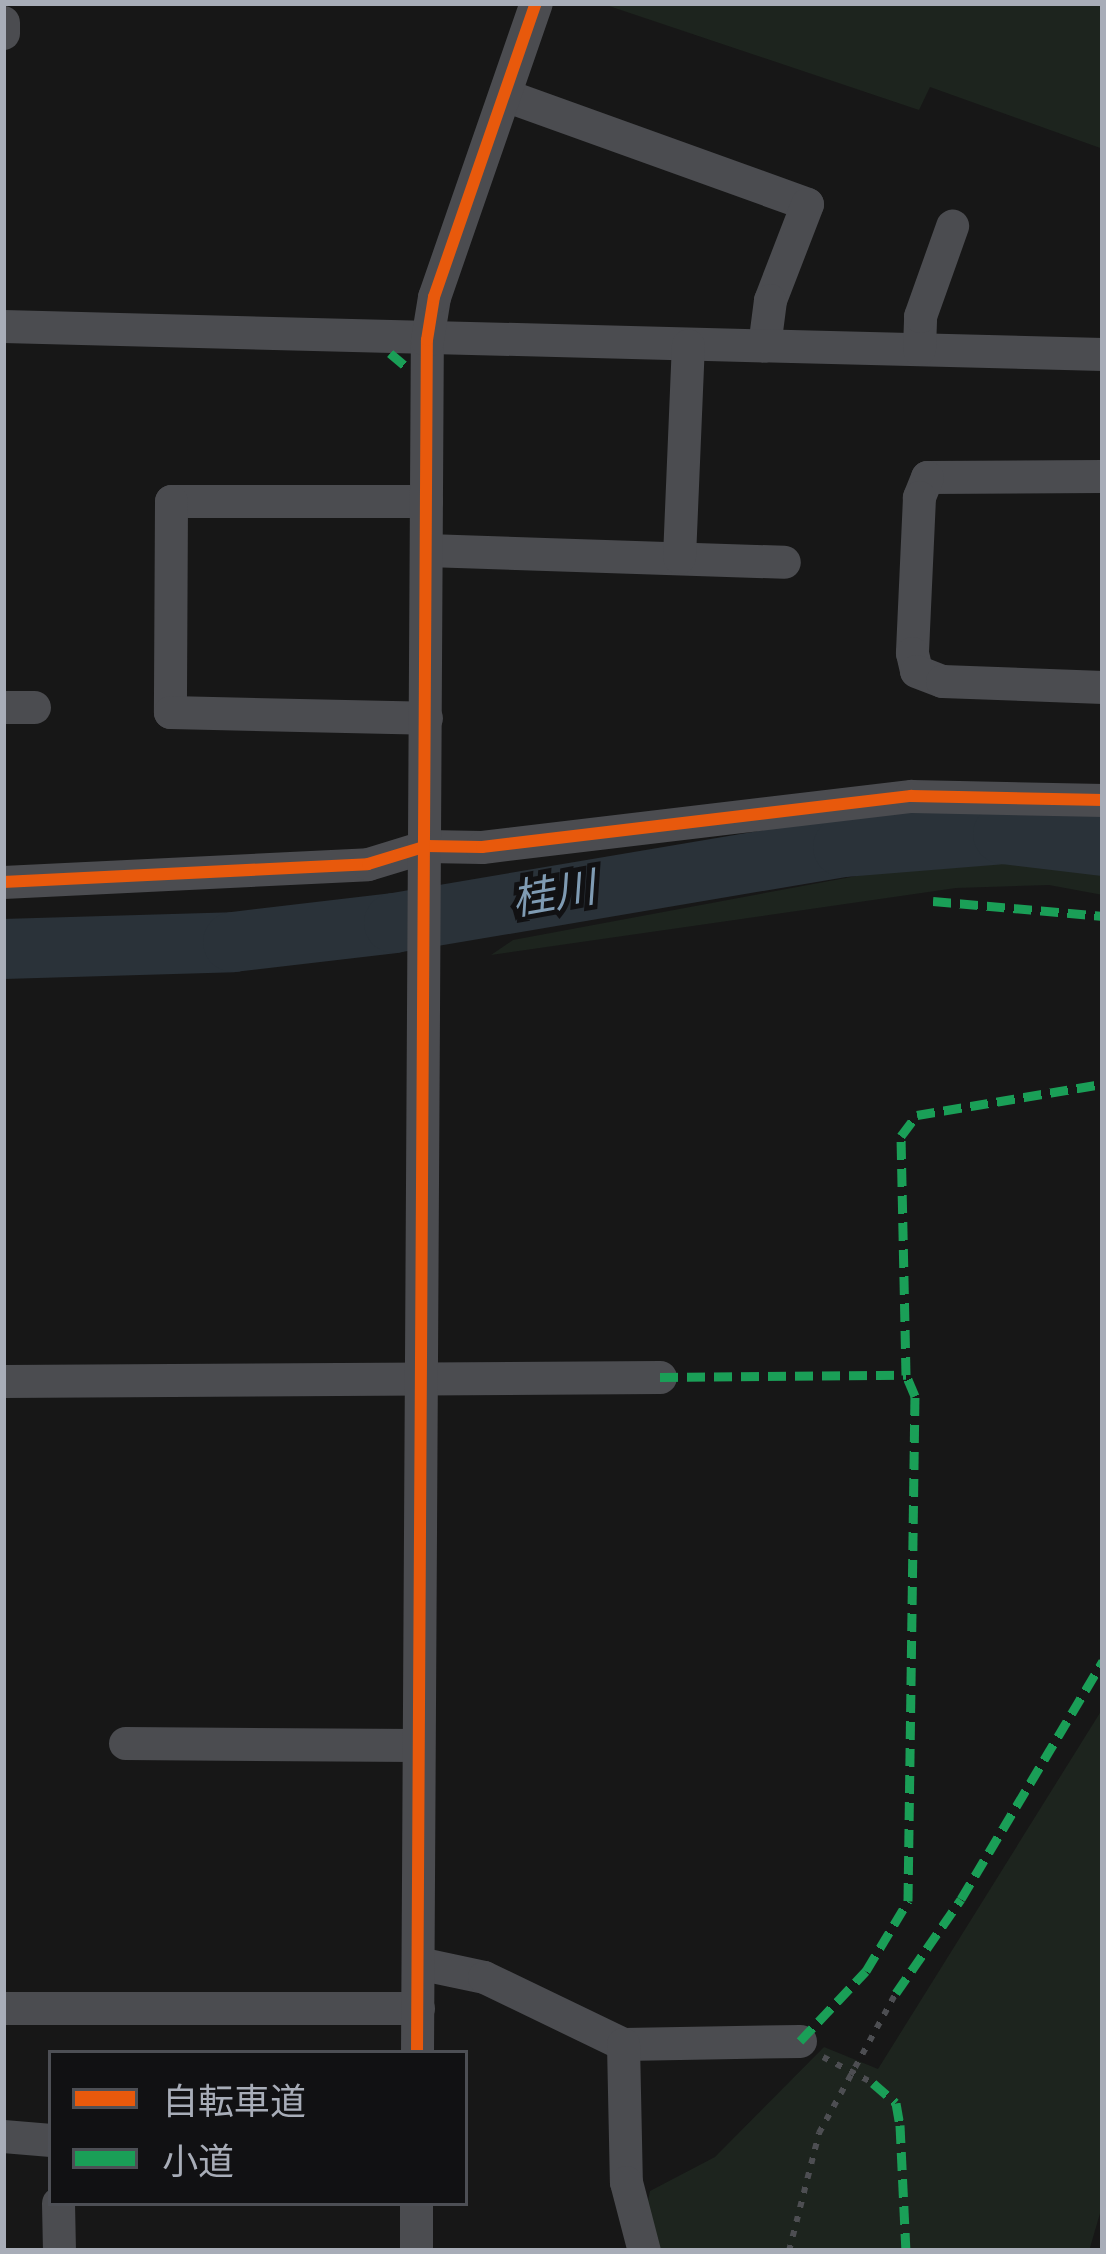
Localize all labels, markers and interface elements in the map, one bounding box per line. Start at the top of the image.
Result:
water label: 桂川 [508,864,600,928]
legend [48,2050,468,2206]
text: 自転車道 [162,2082,306,2125]
text: 小道 [162,2142,234,2185]

